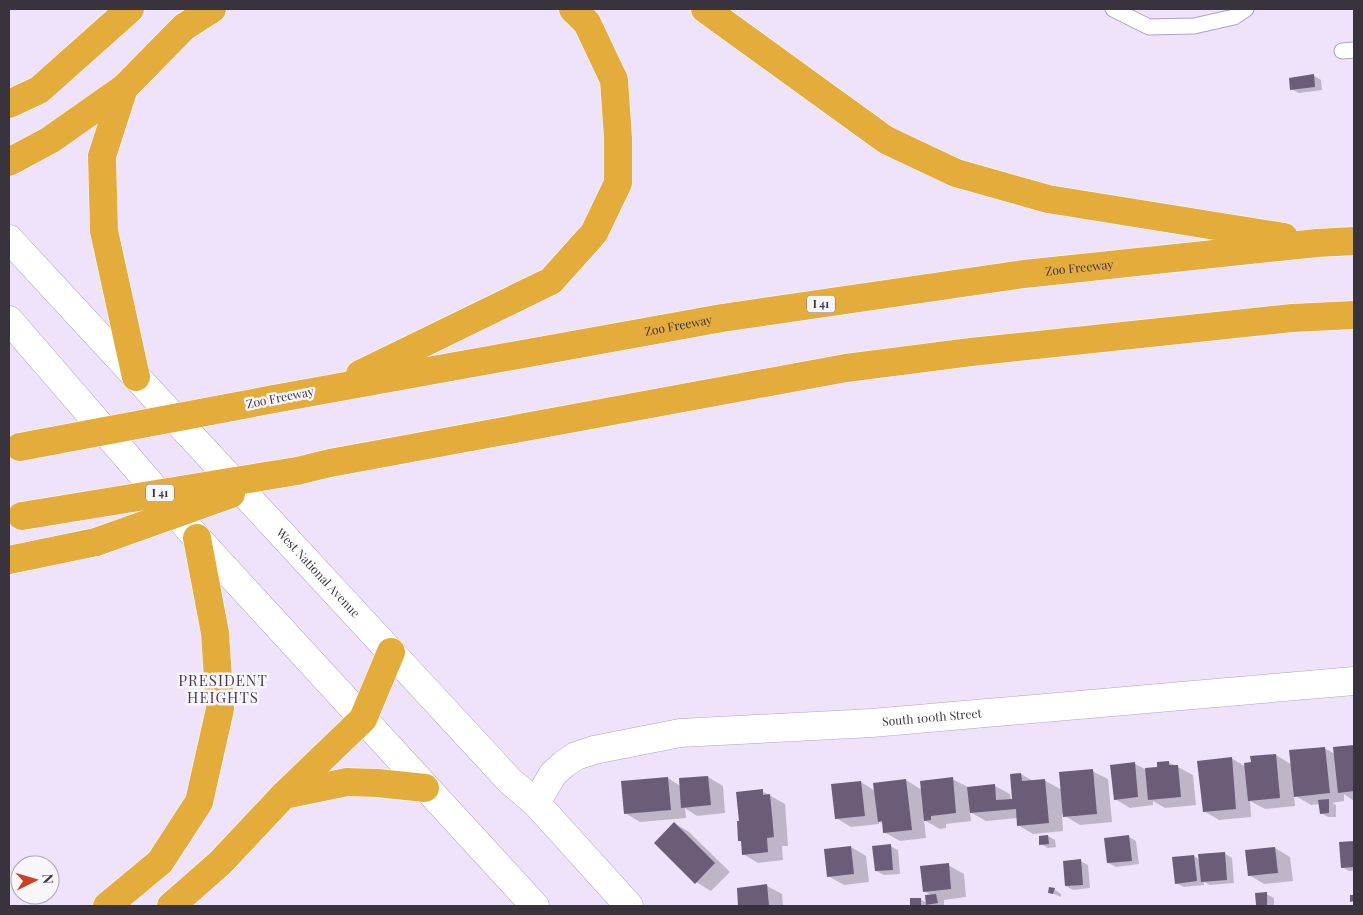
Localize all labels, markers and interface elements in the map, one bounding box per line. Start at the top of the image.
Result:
street label: Zoo Freeway [1044,256,1114,279]
road number: I 41 [807,296,835,312]
street label: Zoo Freeway [643,311,713,339]
street label: Zoo Freeway [245,383,315,411]
road number: I 41 [146,484,174,502]
street label: West National Avenue [273,524,364,620]
district label: PRESIDENT HEIGHTS [178,670,268,707]
street label: South 100th Street [881,704,983,729]
north arrow [10,855,60,905]
text: N [39,873,58,885]

